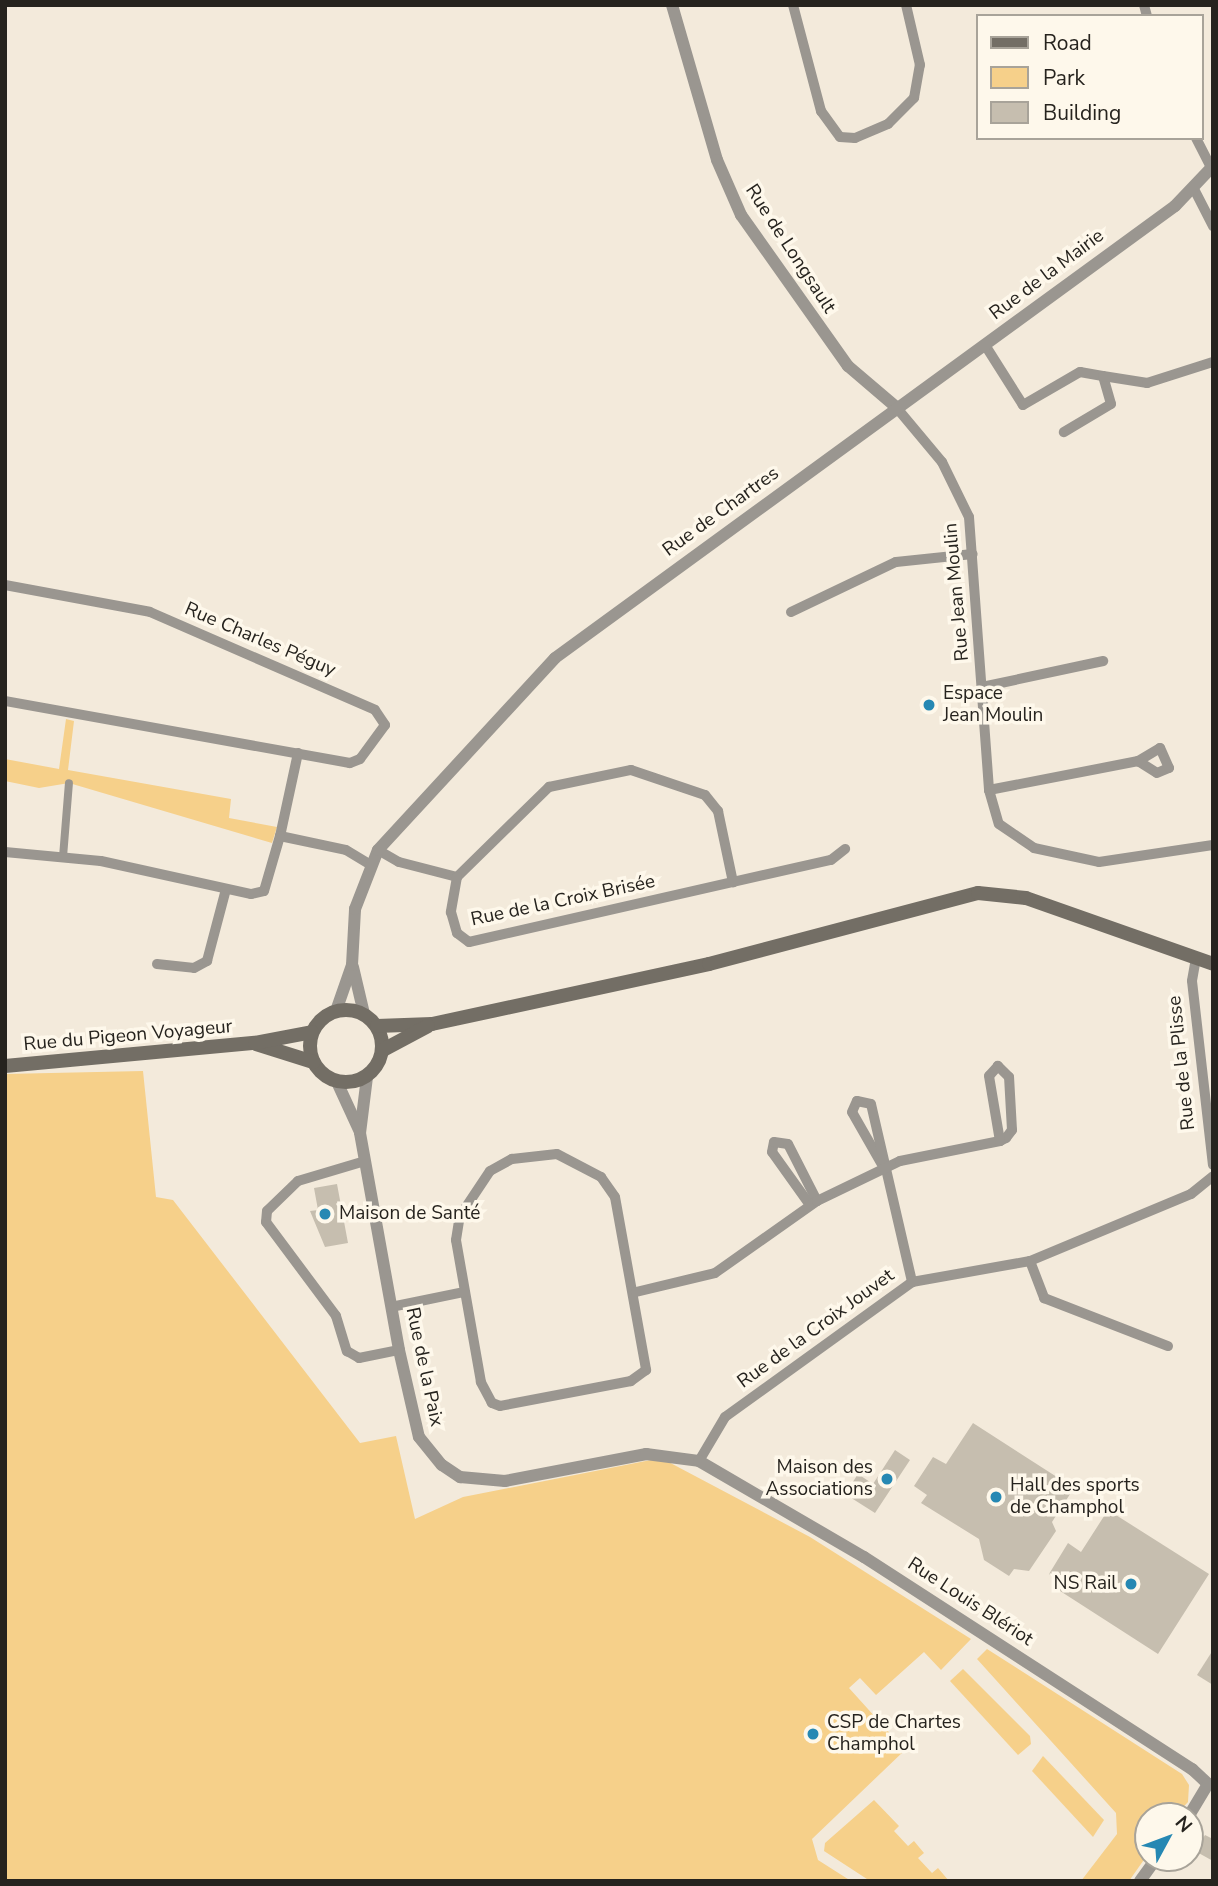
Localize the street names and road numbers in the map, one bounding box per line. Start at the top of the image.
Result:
street label: Rue de Longsault [740,180,840,318]
street label: Rue de la Mairie [985,225,1109,325]
street label: Rue de Chartres [658,462,784,562]
street label: Rue Jean Moulin [940,522,974,662]
street label: Rue Charles Péguy [181,598,339,682]
street label: Rue de la Croix Brisée [469,870,657,932]
street label: Rue de la Plisse [1164,994,1200,1132]
street label: Rue du Pigeon Voyageur [23,1016,233,1056]
street label: Rue de la Croix Jouvet [733,1265,899,1393]
street label: Rue de la Paix [400,1305,448,1429]
street label: Rue Louis Blériot [903,1553,1037,1651]

